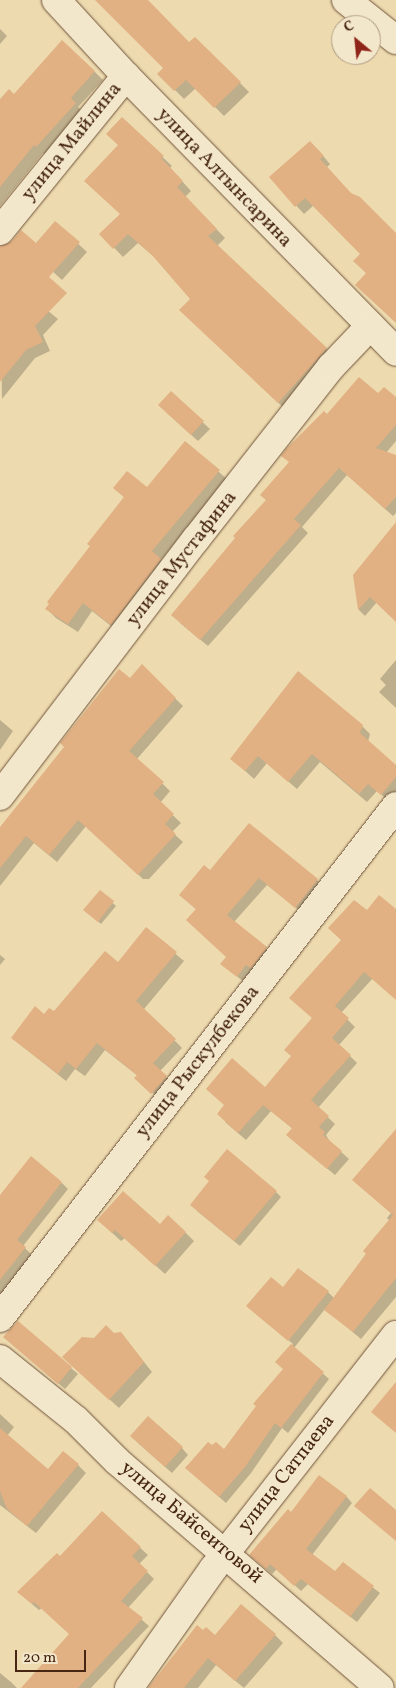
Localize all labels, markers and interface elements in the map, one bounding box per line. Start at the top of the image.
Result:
north arrow [331,15,381,65]
text: С [341,17,358,38]
street label: улица Майлина [17,78,127,206]
street label: улица Алтынсарина [151,103,297,253]
street label: улица Мустафина [122,486,242,632]
street label: улица Рыскулбекова [131,981,265,1143]
street label: улица Сатпаева [234,1410,340,1538]
street label: улица Байсеитовой [115,1457,267,1589]
scale bar [18,1640,89,1672]
text: 20 m [23,1648,56,1669]

